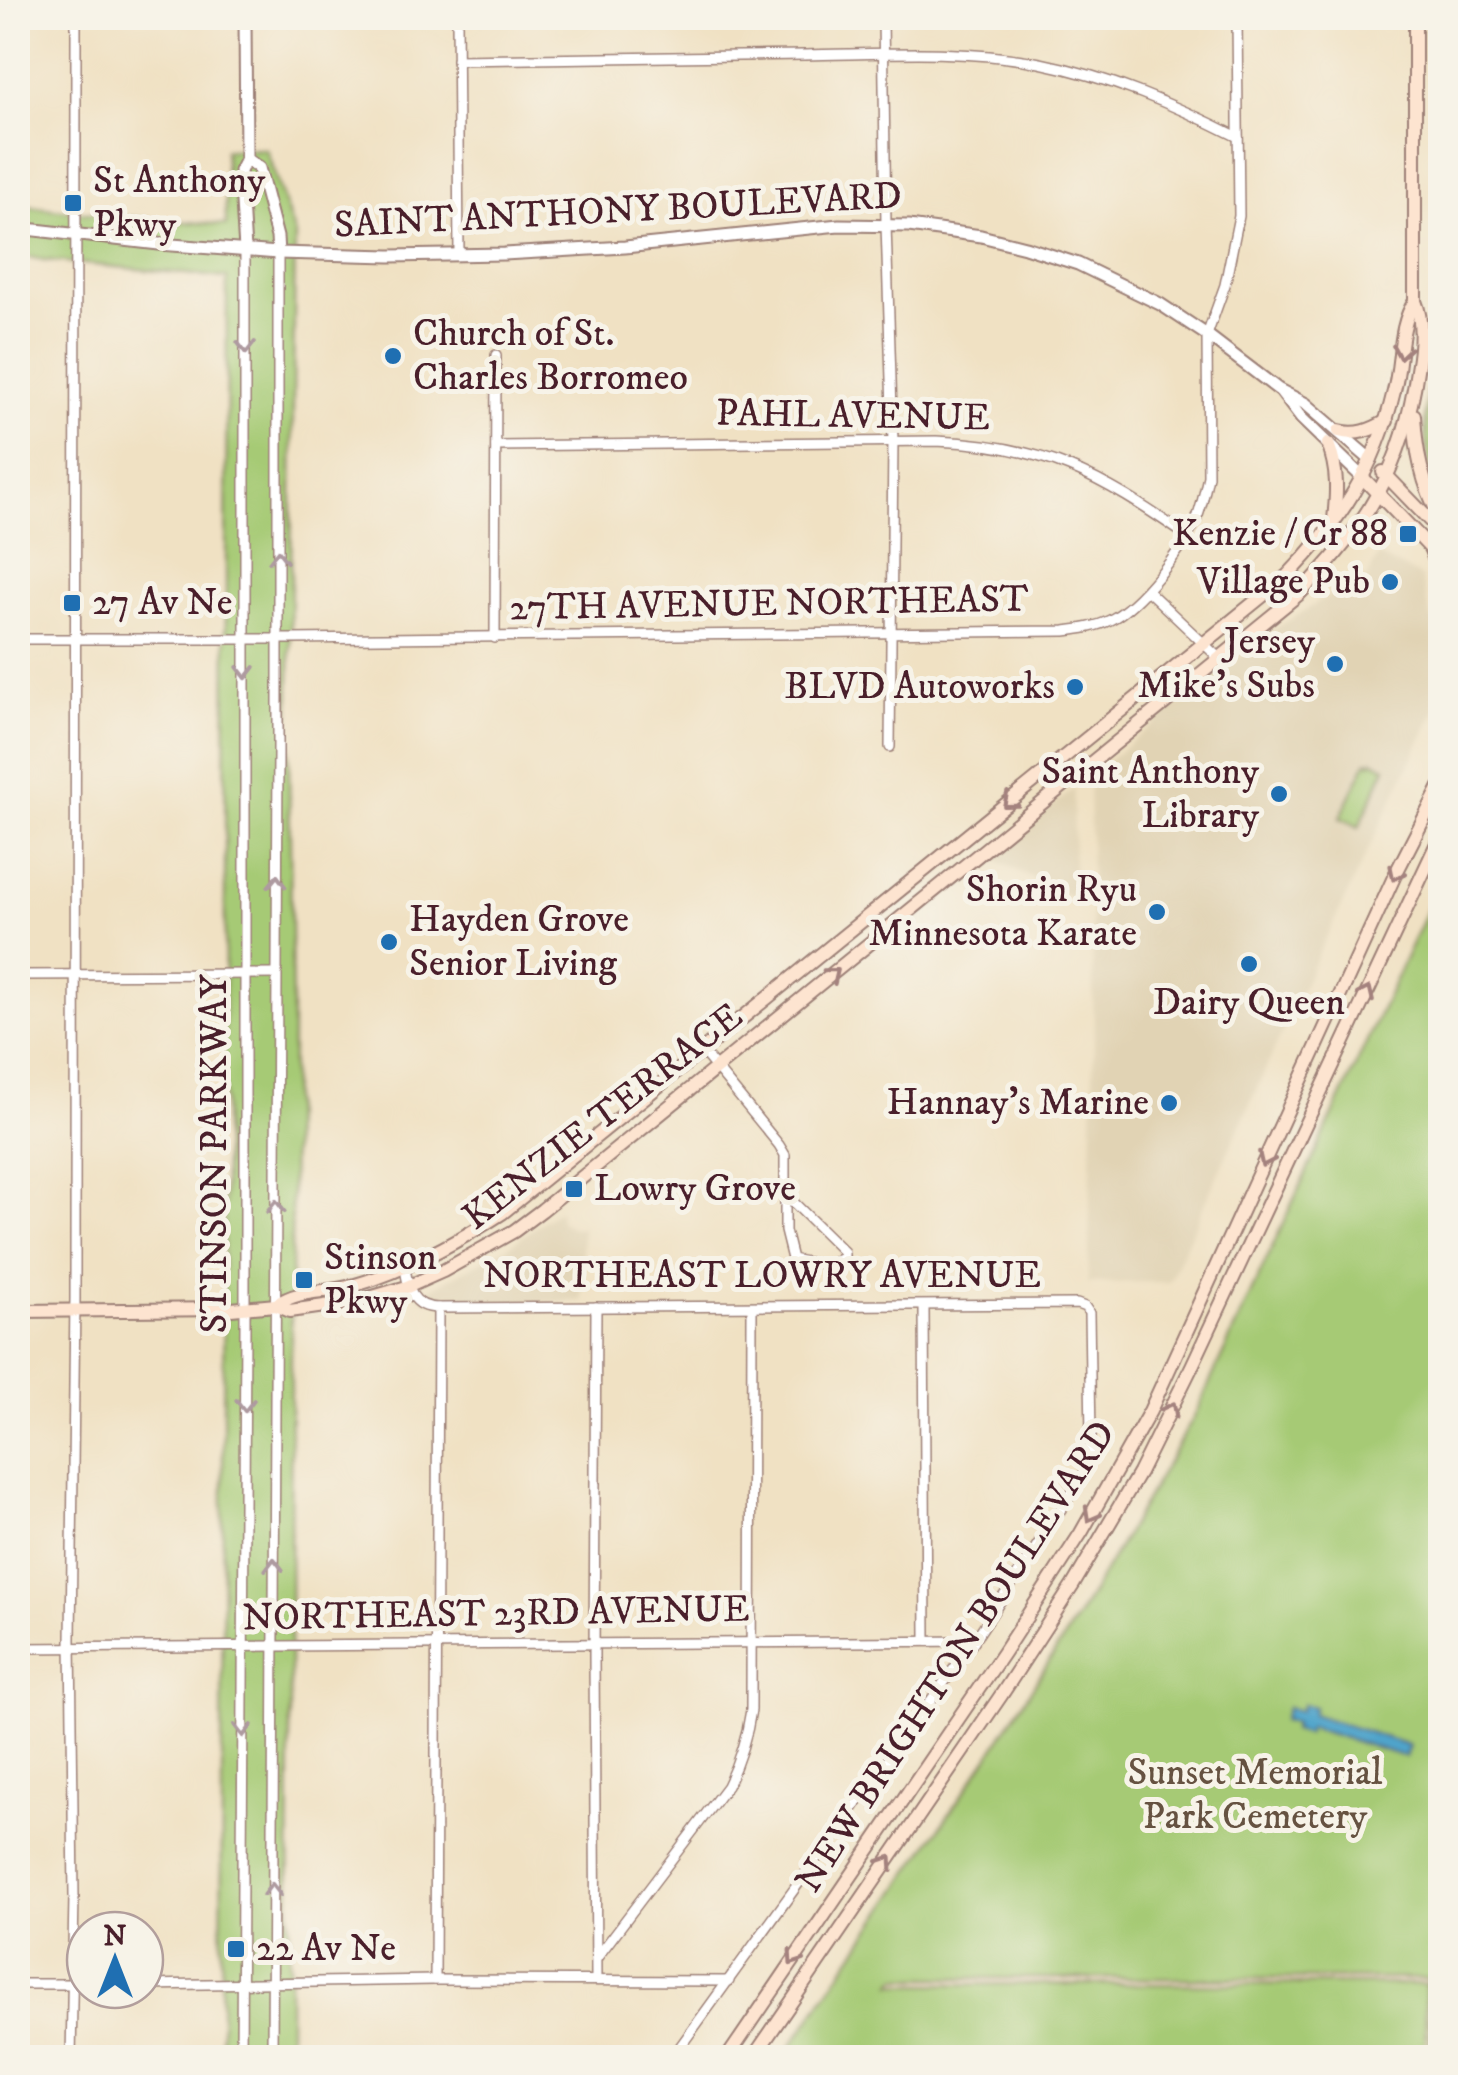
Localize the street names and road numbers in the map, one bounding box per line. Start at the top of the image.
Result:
street label: SAINT ANTHONY BOULEVARD [333,172,903,250]
street label: PAHL AVENUE [715,390,991,442]
street label: 27TH AVENUE NORTHEAST [509,575,1029,633]
street label: STINSON PARKWAY [191,973,239,1333]
street label: KENZIE TERRACE [453,993,753,1241]
street label: NORTHEAST LOWRY AVENUE [483,1252,1041,1300]
street label: NEW BRIGHTON BOULEVARD [785,1412,1127,1902]
street label: NORTHEAST 23RD AVENUE [242,1586,750,1642]

